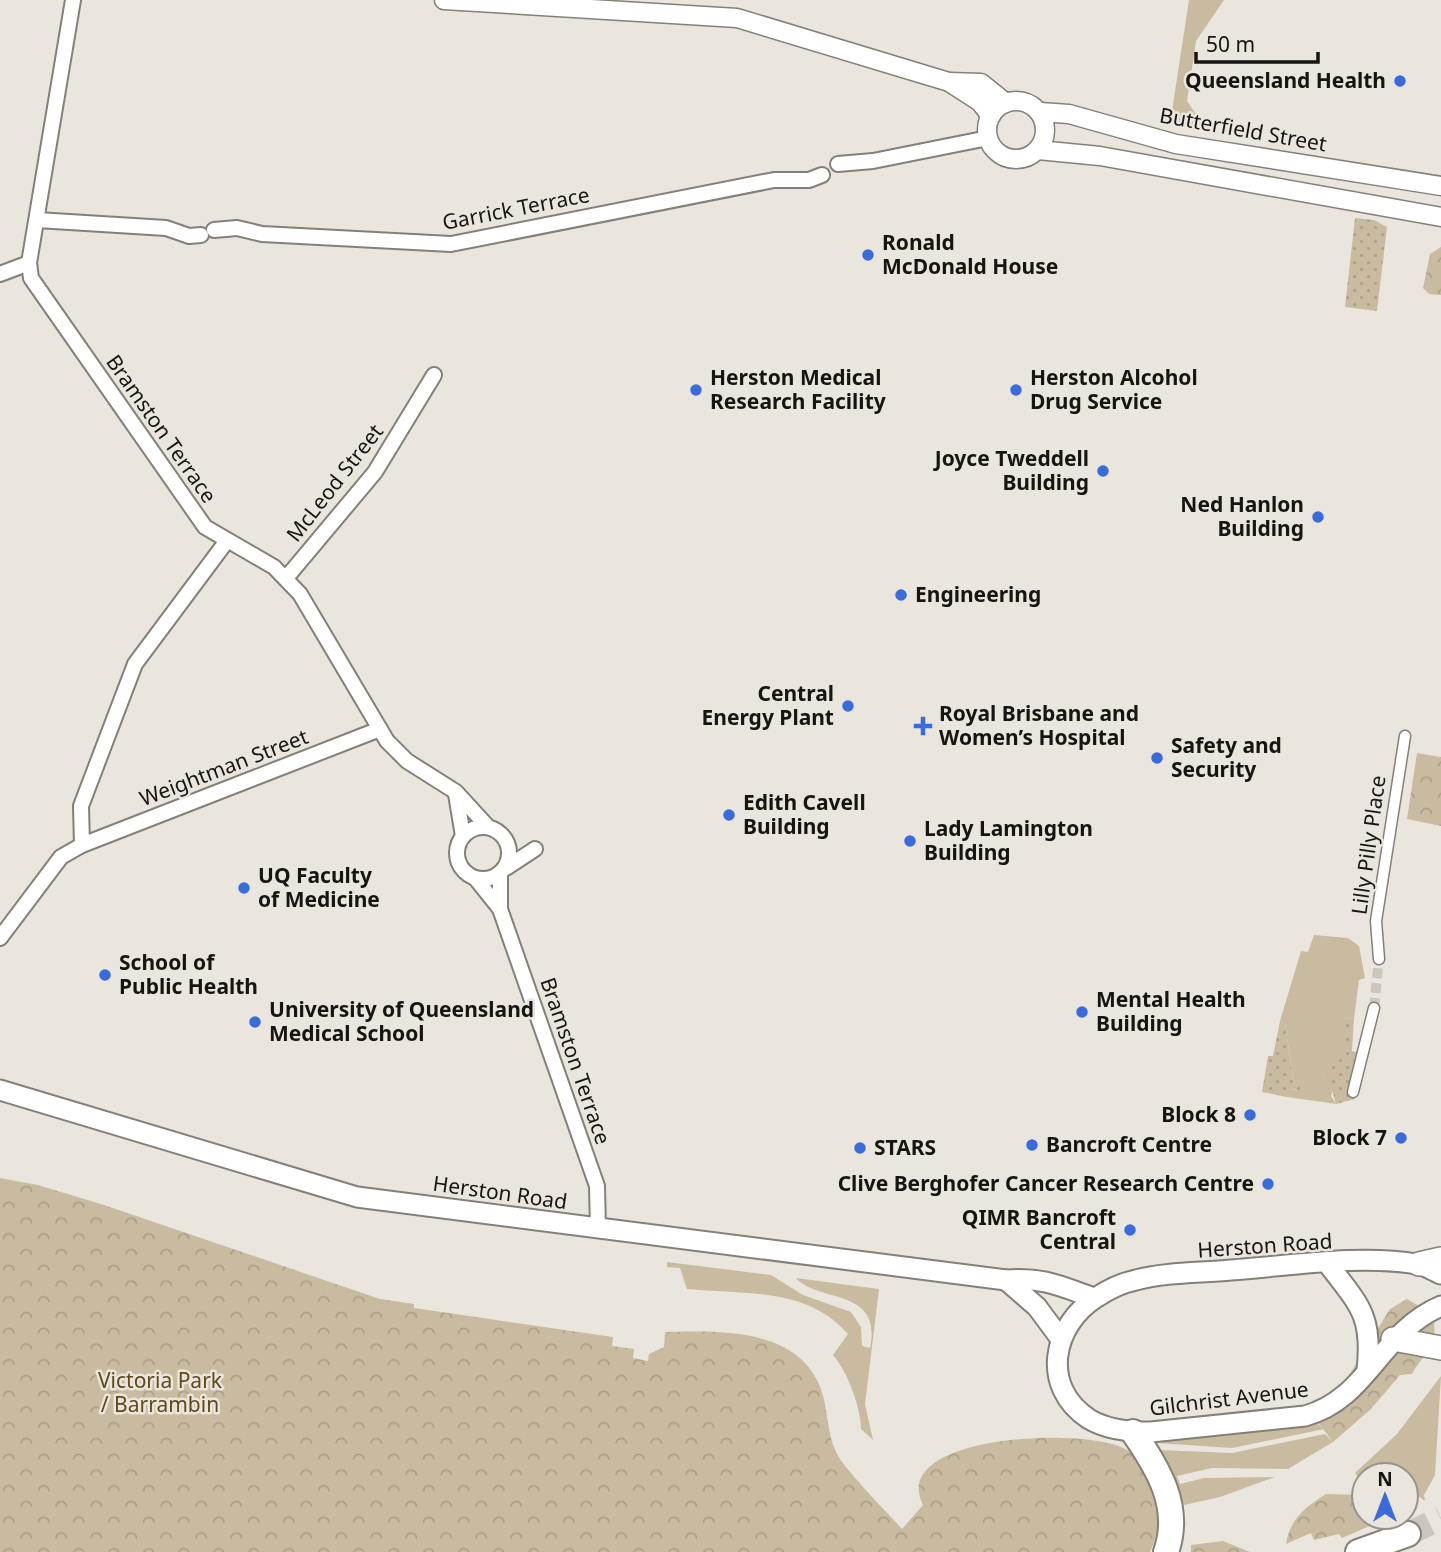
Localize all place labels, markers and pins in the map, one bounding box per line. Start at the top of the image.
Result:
place label: Queensland Health [1185,66,1386,94]
marker: Queensland Health [1392,73,1408,89]
place label: Ronald McDonald House [882,228,1058,280]
marker: Ronald McDonald House [860,247,876,263]
place label: Herston Medical Research Facility [710,363,886,415]
place label: Herston Alcohol Drug Service [1030,363,1198,415]
marker: Herston Medical Research Facility [688,382,704,398]
marker: Herston Alcohol Drug Service [1008,382,1024,398]
place label: Joyce Tweddell Building [933,444,1089,496]
marker: Joyce Tweddell Building [1095,463,1111,479]
place label: Ned Hanlon Building [1180,490,1304,542]
marker: Ned Hanlon Building [1310,509,1326,525]
place label: Engineering [915,580,1041,608]
marker: Engineering [893,587,909,603]
place label: Central Energy Plant [702,679,834,731]
marker: Central Energy Plant [840,698,856,714]
place label: Royal Brisbane and Women’s Hospital [939,699,1139,751]
marker: Royal Brisbane and Women’s Hospital [913,716,933,736]
place label: Safety and Security [1171,731,1282,783]
marker: Safety and Security [1149,750,1165,766]
place label: Edith Cavell Building [743,788,866,840]
marker: Edith Cavell Building [721,807,737,823]
place label: Lady Lamington Building [924,814,1093,866]
marker: Lady Lamington Building [902,833,918,849]
place label: UQ Faculty of Medicine [258,861,380,913]
marker: UQ Faculty of Medicine [236,880,252,896]
place label: School of Public Health [119,948,258,1000]
marker: School of Public Health [97,967,113,983]
place label: Mental Health Building [1096,985,1246,1037]
place label: University of Queensland Medical School [269,995,534,1047]
marker: Mental Health Building [1074,1004,1090,1020]
marker: University of Queensland Medical School [247,1014,263,1030]
place label: Block 8 [1161,1100,1236,1128]
marker: Block 8 [1242,1107,1258,1123]
place label: Block 7 [1312,1123,1387,1151]
place label: Bancroft Centre [1046,1130,1212,1158]
marker: Block 7 [1393,1130,1409,1146]
place label: STARS [874,1133,936,1161]
marker: Bancroft Centre [1024,1137,1040,1153]
marker: STARS [852,1140,868,1156]
place label: Clive Berghofer Cancer Research Centre [838,1169,1254,1197]
marker: Clive Berghofer Cancer Research Centre [1260,1176,1276,1192]
place label: QIMR Bancroft Central [962,1203,1116,1255]
marker: QIMR Bancroft Central [1122,1222,1138,1238]

